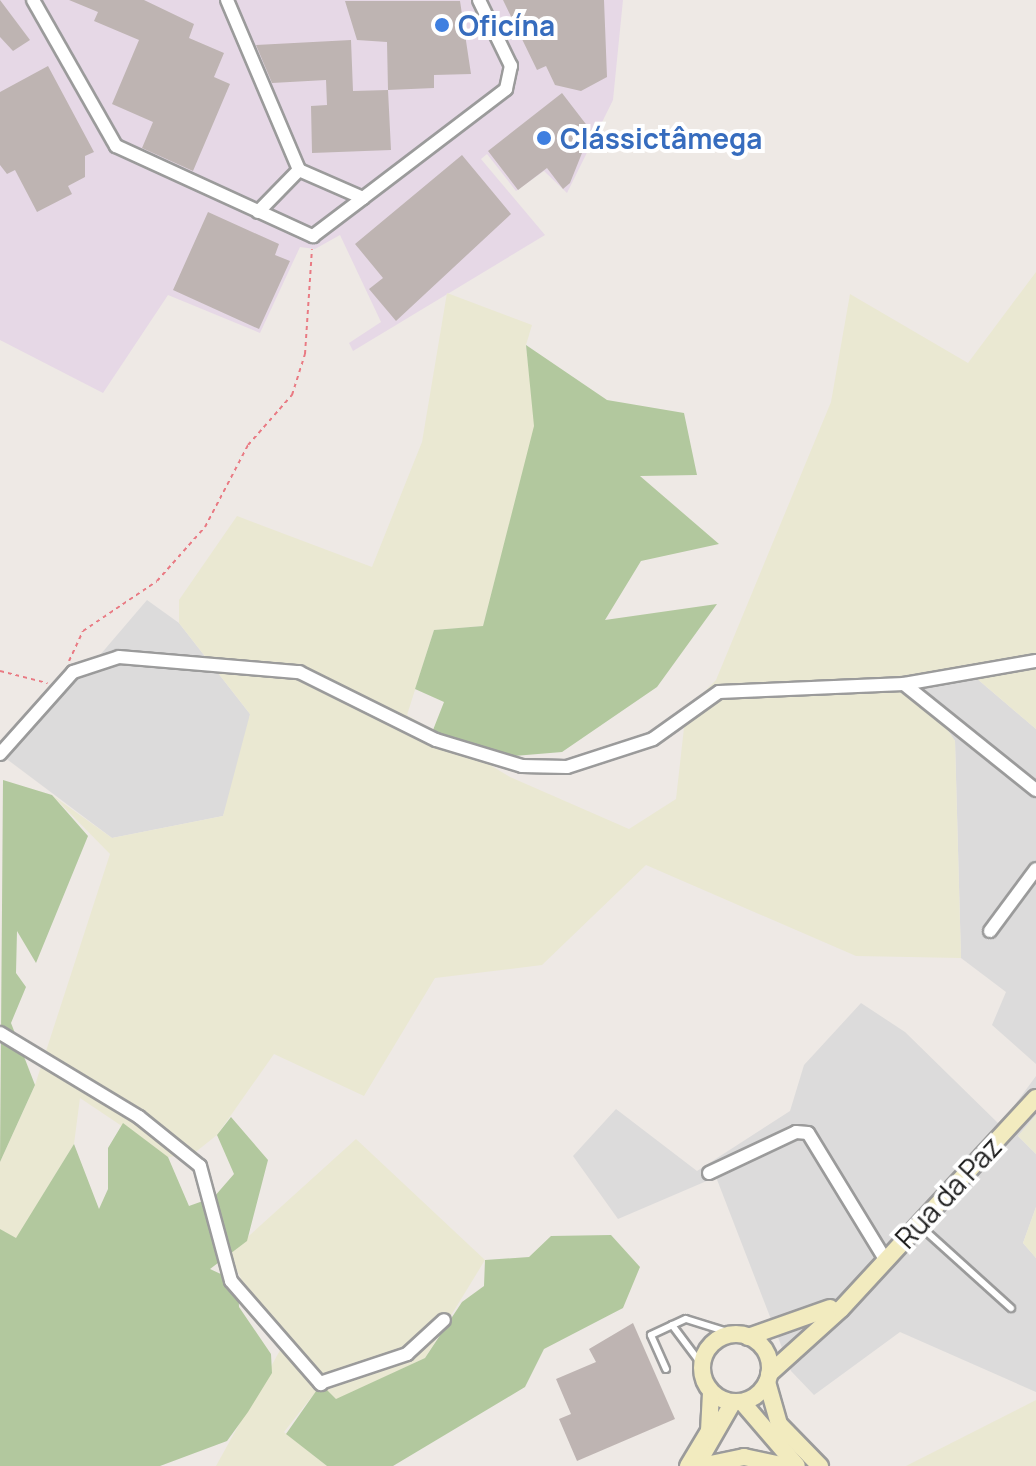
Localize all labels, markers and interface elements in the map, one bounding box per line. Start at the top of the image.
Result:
place label: Oficína [458,8,555,42]
marker: Oficína [433,16,451,34]
place label: Clássictâmega [560,121,762,155]
marker: Clássictâmega [535,129,553,147]
street label: Rua da Paz [888,1129,1008,1255]

